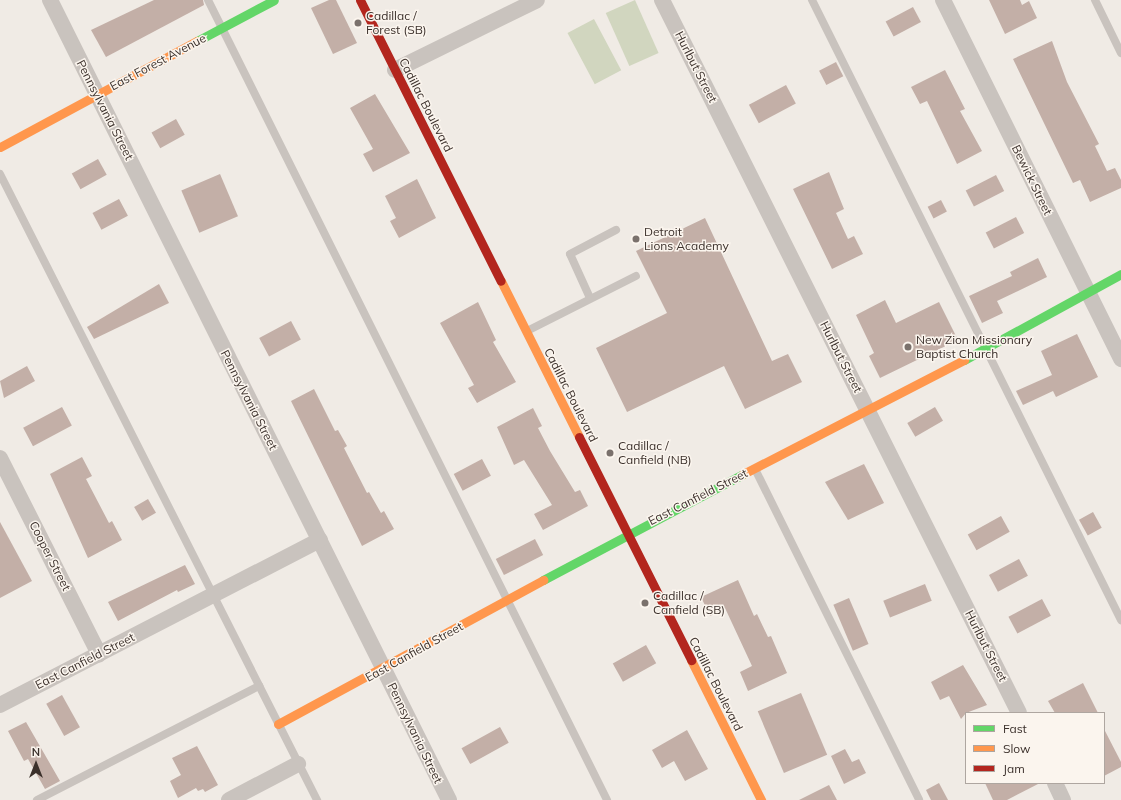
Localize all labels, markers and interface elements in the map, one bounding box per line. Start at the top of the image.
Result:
place label: Cadillac / Forest (SB) [366,9,427,37]
marker: Cadillac / Forest (SB) [353,18,363,28]
street label: Hurlbut Street [672,29,720,105]
street label: East Forest Avenue [108,31,208,93]
street label: Cadillac Boulevard [396,56,456,154]
street label: Pennsylvania Street [74,58,136,162]
street label: Bewick Street [1009,143,1055,217]
place label: Detroit Lions Academy [644,225,729,253]
marker: Detroit Lions Academy [631,234,641,244]
street label: Hurlbut Street [817,319,865,395]
place label: New Zion Missionary Baptist Church [916,333,1032,361]
marker: New Zion Missionary Baptist Church [903,342,913,352]
street label: Cadillac Boulevard [541,346,601,444]
street label: Pennsylvania Street [218,348,280,452]
place label: Cadillac / Canfield (NB) [618,439,692,467]
marker: Cadillac / Canfield (NB) [605,448,615,458]
street label: East Canfield Street [646,466,750,528]
street label: Cooper Street [26,519,74,593]
place label: Cadillac / Canfield (SB) [653,589,725,617]
marker: Cadillac / Canfield (SB) [640,598,650,608]
street label: Hurlbut Street [962,608,1010,684]
street label: East Canfield Street [363,619,465,685]
street label: East Canfield Street [33,630,137,692]
street label: Cadillac Boulevard [686,635,746,733]
street label: Pennsylvania Street [384,680,446,786]
legend [965,712,1105,784]
text: Fast [1003,721,1027,736]
text: Slow [1003,741,1031,756]
north arrow [16,744,56,784]
text: N [32,745,40,759]
text: Jam [1003,761,1025,776]

